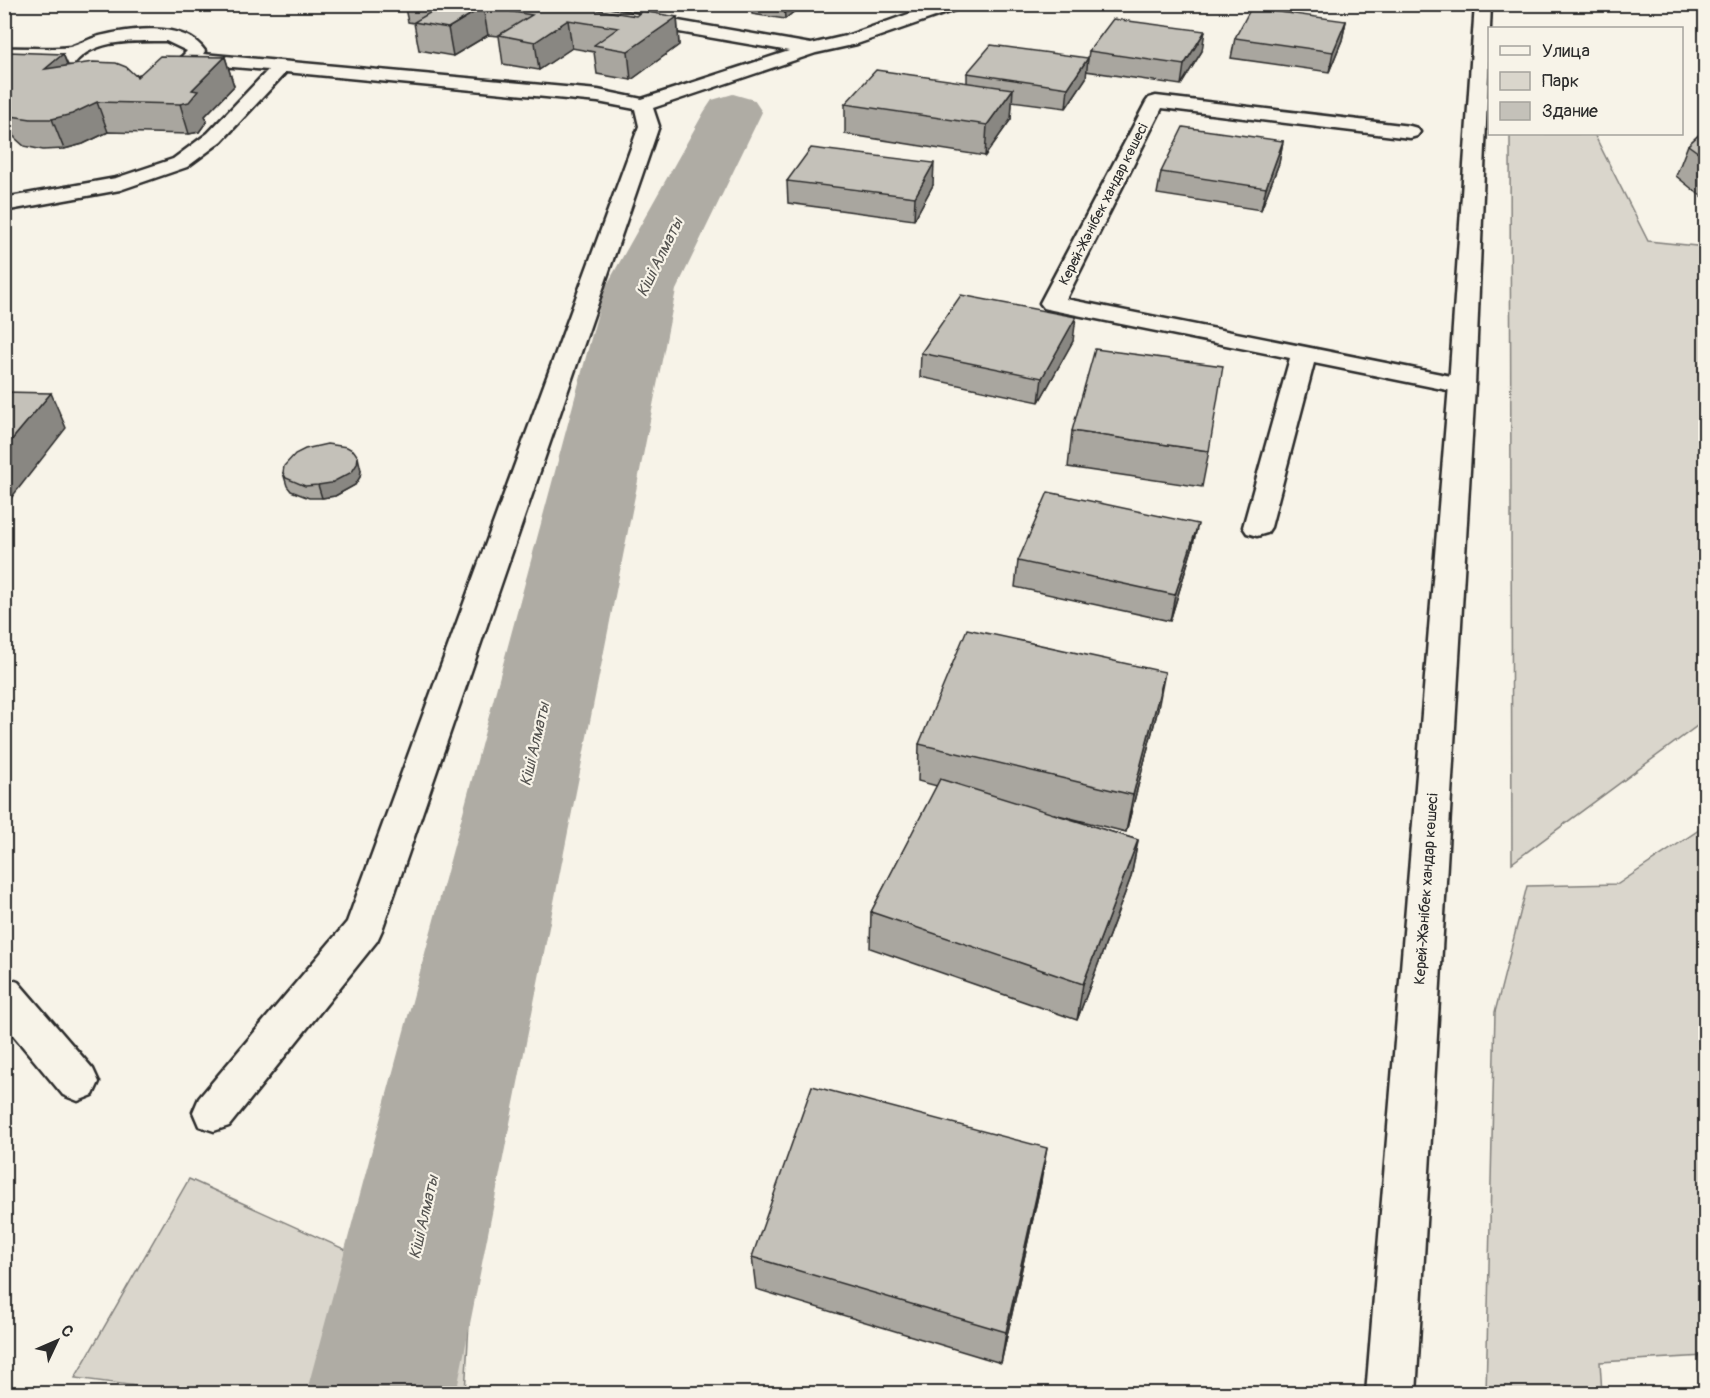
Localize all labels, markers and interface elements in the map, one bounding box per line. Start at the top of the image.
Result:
legend [1488,27,1683,135]
text: Улица [1542,40,1590,63]
text: Парк [1542,70,1579,93]
text: Здание [1542,100,1598,123]
street label: Керей-Жәнібек хандар көшесі [1055,120,1152,288]
water label: Кіші Алматы [632,213,688,300]
water label: Кіші Алматы [516,699,555,788]
street label: Керей-Жәнібек хандар көшесі [1410,792,1443,985]
water label: Кіші Алматы [405,1172,444,1261]
north arrow [27,1311,87,1371]
text: С [56,1321,78,1342]

